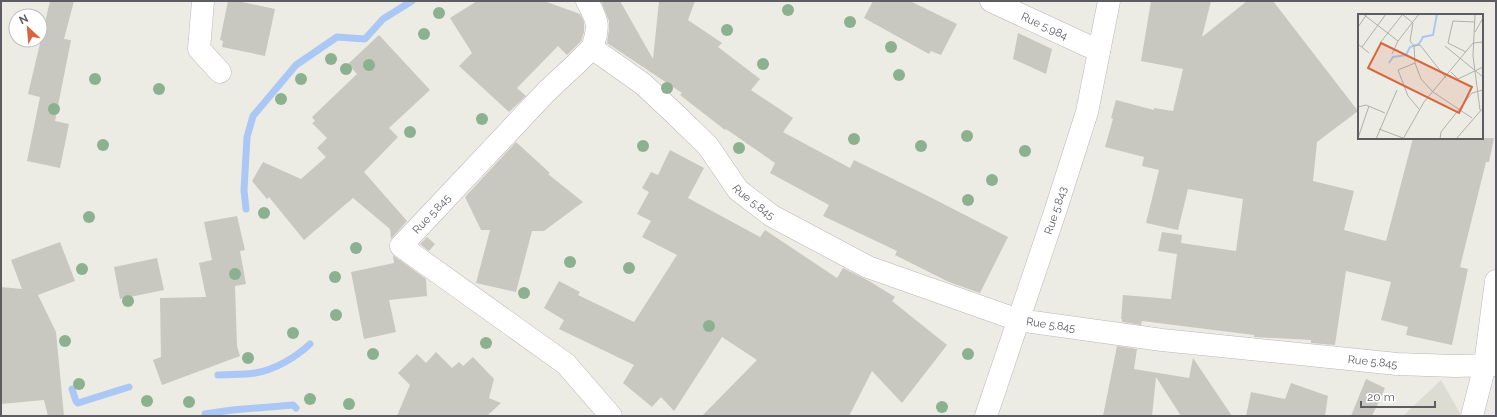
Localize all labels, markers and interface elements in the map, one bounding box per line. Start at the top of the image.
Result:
north arrow [8,8,48,48]
street label: Rue 5.984 [1019,10,1070,43]
text: N [17,12,30,27]
inset map [1358,14,1483,139]
street label: Rue 5.845 [729,182,777,223]
street label: Rue 5.843 [1042,185,1070,236]
street label: Rue 5.845 [410,192,454,237]
street label: Rue 5.845 [1025,315,1076,335]
street label: Rue 5.845 [1347,353,1398,371]
scale bar [1361,383,1435,409]
text: 20 m [1367,390,1395,404]

